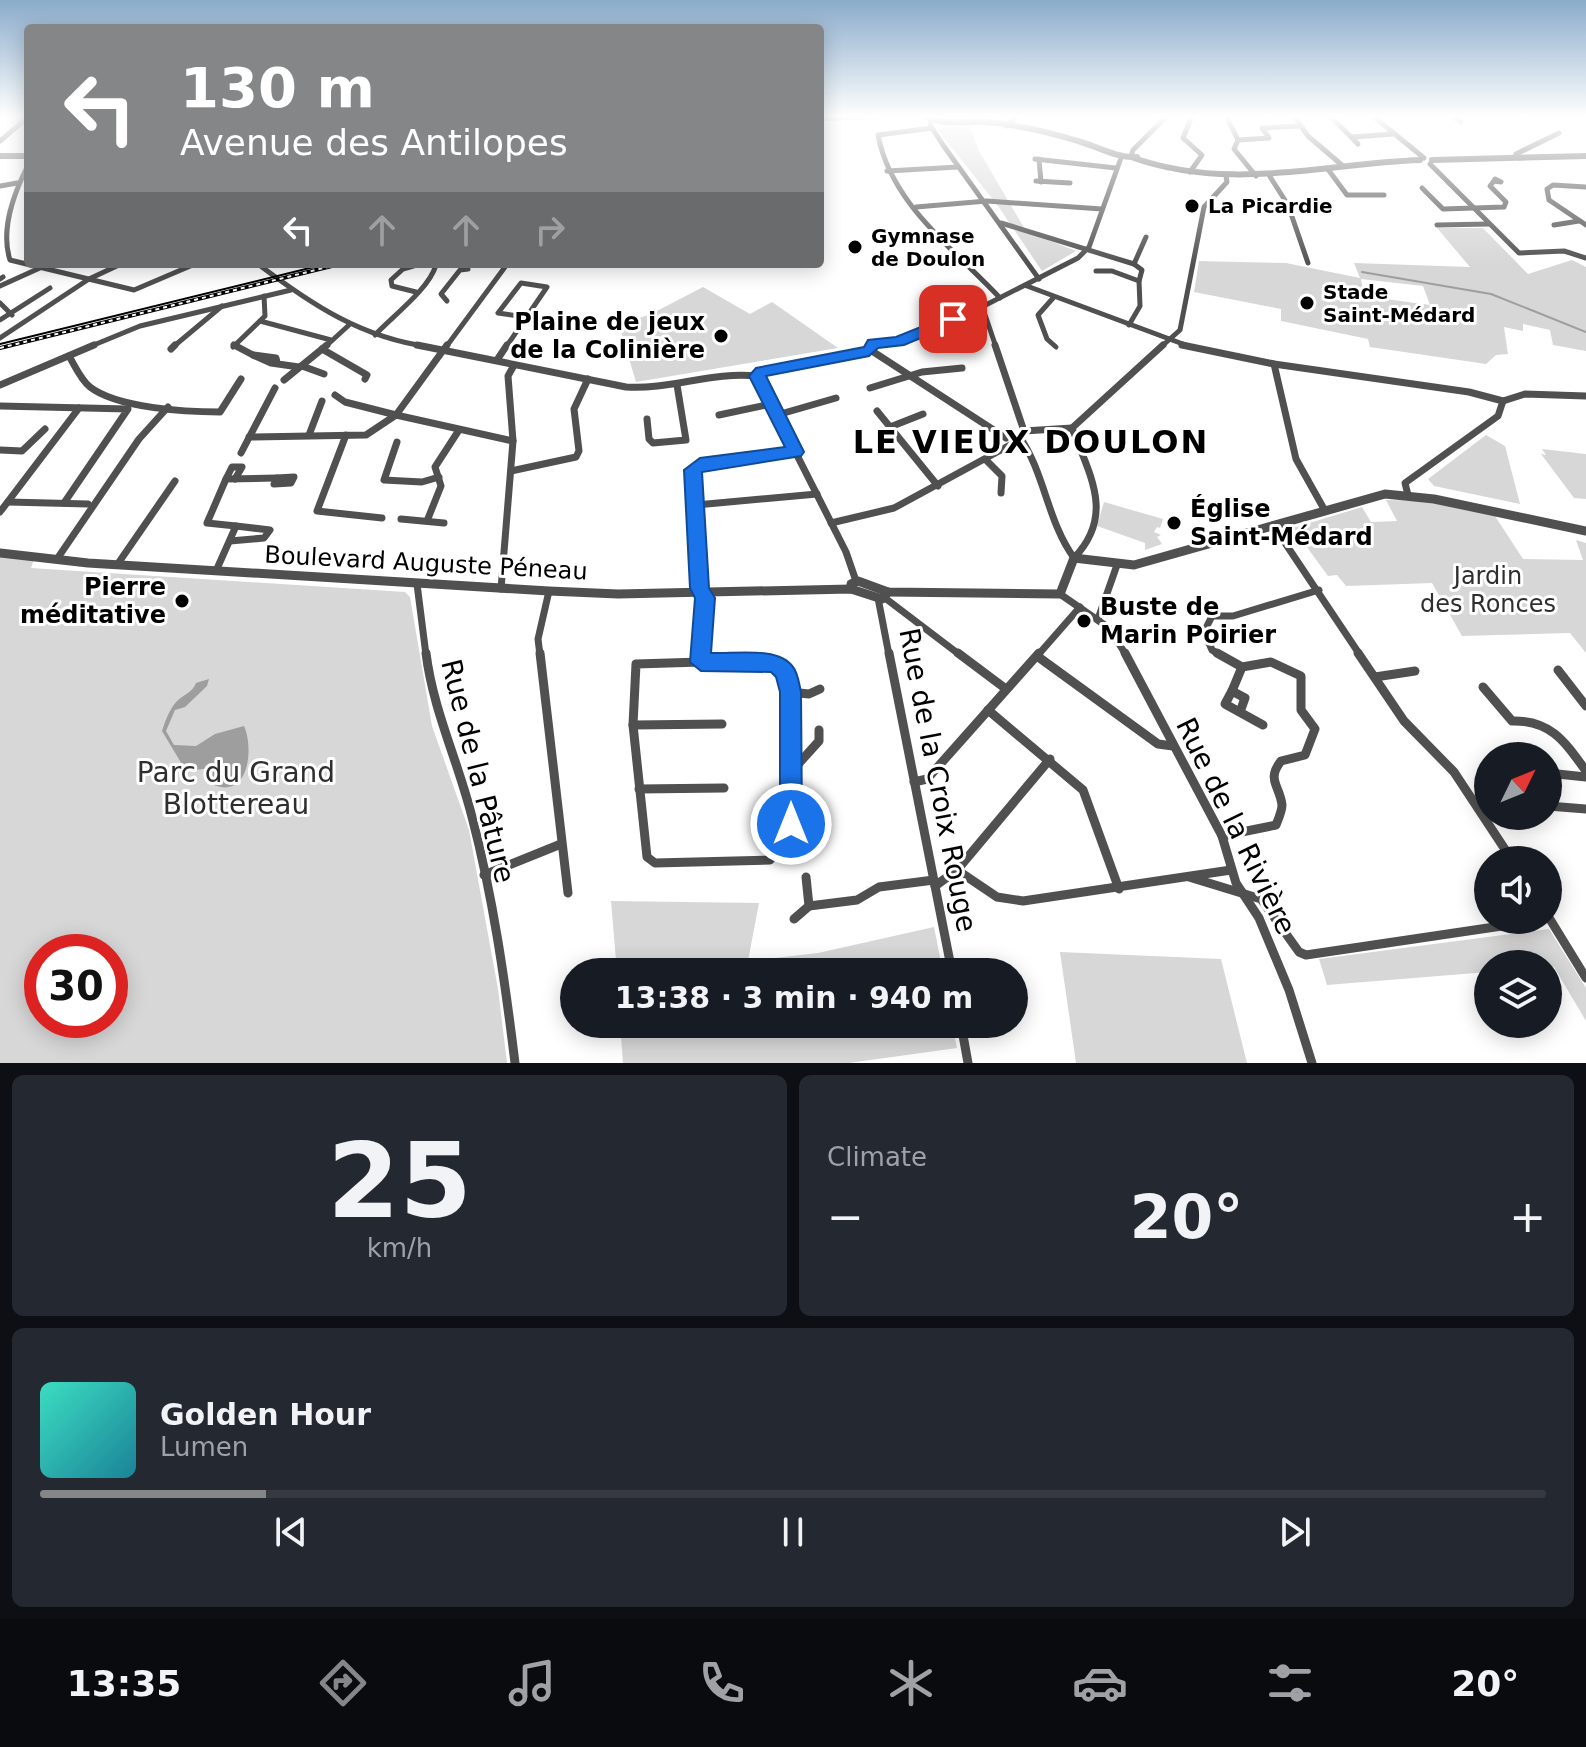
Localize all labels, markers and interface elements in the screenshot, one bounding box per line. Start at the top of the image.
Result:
text: 130 m [180,55,375,120]
icon: left [48,56,152,160]
text: Avenue des Antilopes [180,122,568,163]
place label: La Picardie [1208,194,1333,218]
marker: La Picardie [1183,197,1201,215]
icon: left [276,208,320,252]
icon: ahead [360,208,404,252]
icon: ahead [444,208,488,252]
icon: right [528,208,572,252]
place label: Gymnase de Doulon [871,224,985,271]
marker: Gymnase de Doulon [846,238,864,256]
place label: Stade Saint-Médard [1323,280,1475,327]
pin [919,285,987,353]
marker: Stade Saint-Médard [1298,294,1316,312]
icon: arrive [931,297,975,341]
place label: Plaine de jeux de la Colinière [510,308,706,364]
marker: Plaine de jeux de la Colinière [712,327,730,345]
district label: LE VIEUX DOULON [853,423,1209,461]
place label: Église Saint-Médard [1190,494,1373,551]
marker: Église Saint-Médard [1165,514,1183,532]
street label: Boulevard Auguste Péneau [264,541,588,585]
park label: Jardin des Ronces [1420,562,1556,618]
place label: Pierre méditative [20,573,166,629]
marker: Pierre méditative [173,592,191,610]
place label: Buste de Marin Poirier [1100,593,1276,649]
marker: Buste de Marin Poirier [1075,612,1093,630]
street label: Rue de la Croix Rouge [892,625,984,935]
street label: Rue de la Pâture [434,656,522,886]
street label: Rue de la Rivière [1169,712,1303,940]
north arrow [1474,742,1562,830]
map controls [1474,742,1562,1038]
park label: Parc du Grand Blottereau [137,756,335,821]
position arrow [749,782,833,866]
button: sound [1474,846,1562,934]
speed limit sign: 30 [24,934,128,1038]
button: layers [1474,950,1562,1038]
text: 13:38 · 3 min · 940 m [615,980,973,1015]
text: 25 [327,1120,472,1242]
text: Climate [827,1142,927,1172]
text: 20° [1130,1182,1243,1252]
text: − [827,1191,864,1242]
text: + [1509,1191,1546,1242]
text: km/h [367,1233,432,1263]
text: Golden Hour [160,1397,371,1432]
text: Lumen [160,1432,248,1462]
icon: previous [269,1510,313,1554]
icon: pause [771,1510,815,1554]
icon: next [1273,1510,1317,1554]
icon: directions [315,1655,371,1711]
icon: music [504,1655,560,1711]
icon: phone [694,1655,750,1711]
icon: climate [883,1655,939,1711]
icon: car [1072,1655,1128,1711]
icon: filters [1262,1655,1318,1711]
text: 13:35 [67,1663,181,1704]
text: 20° [1451,1663,1519,1704]

